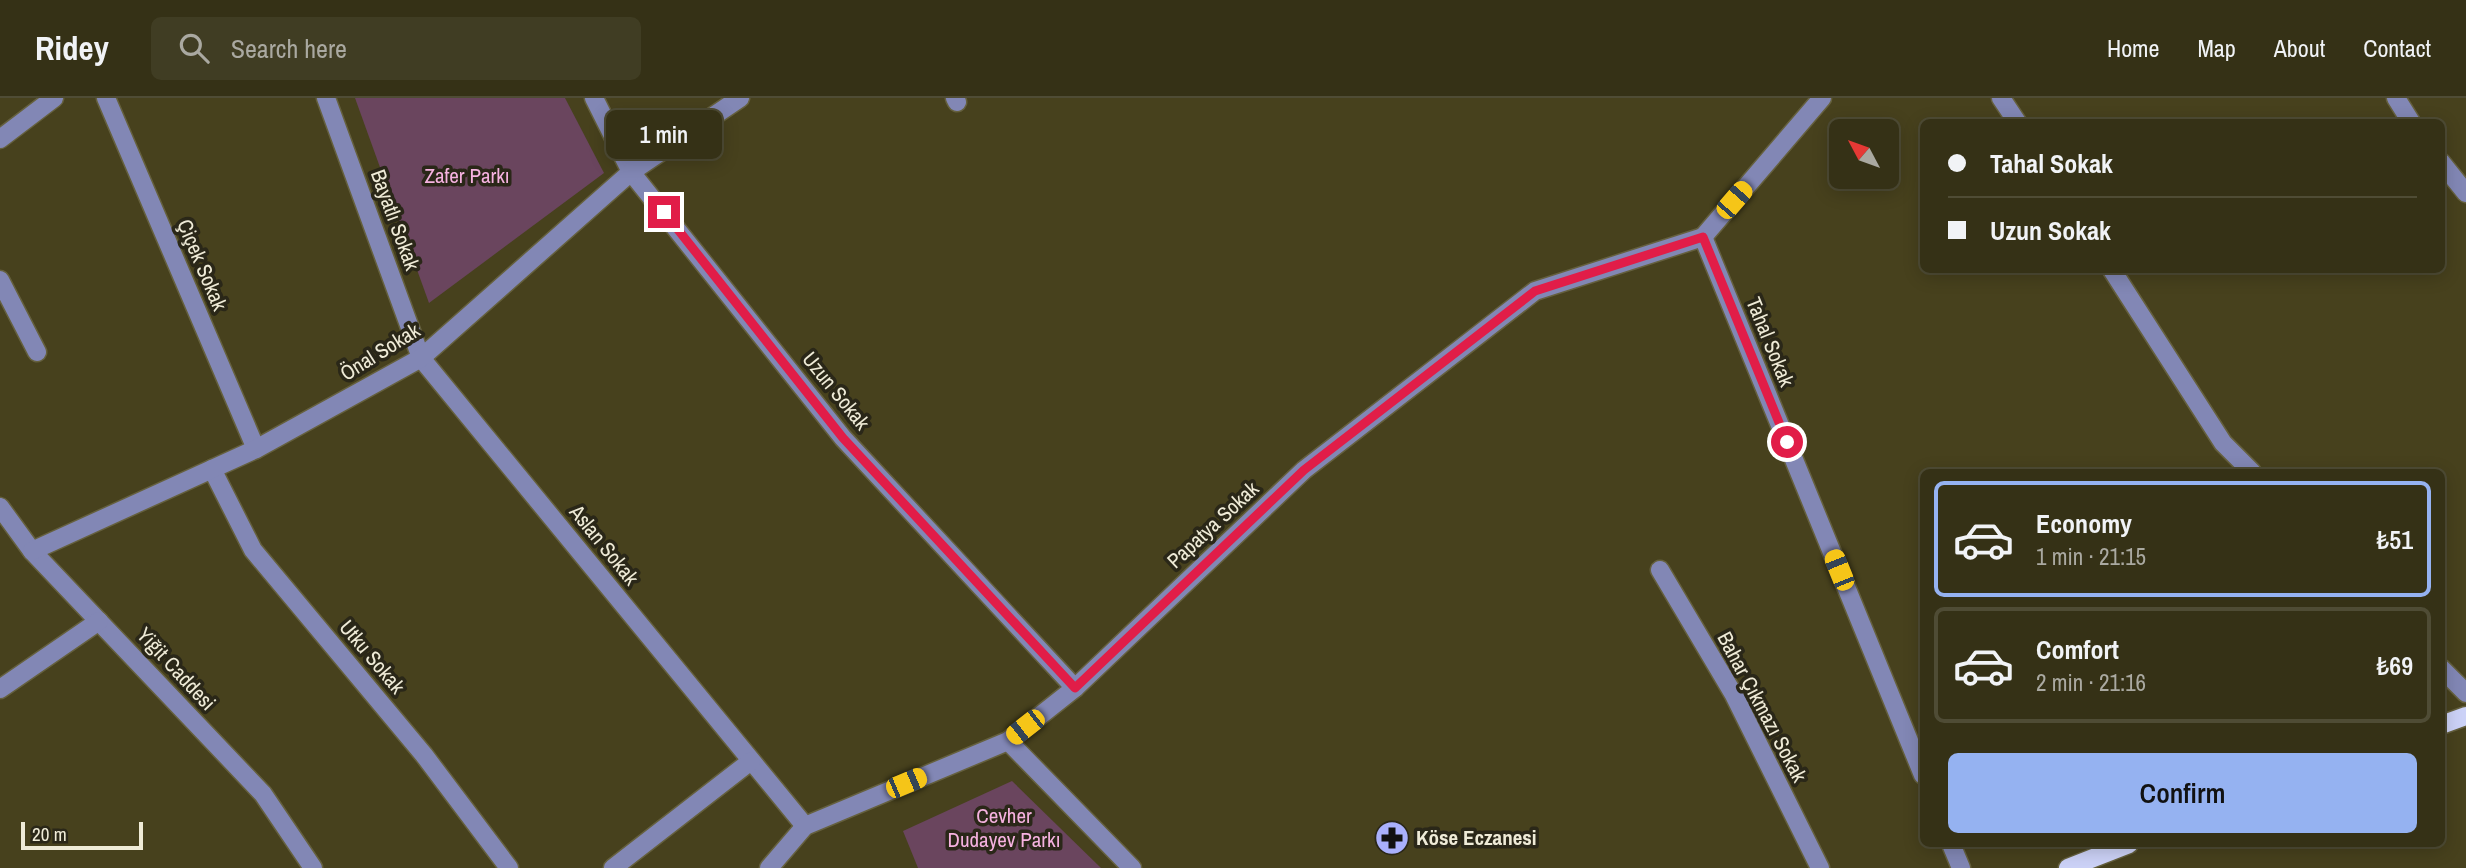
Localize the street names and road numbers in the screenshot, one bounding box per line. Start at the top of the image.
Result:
street label: Bayatlı Sokak [364,165,427,275]
street label: Çiçek Sokak [170,215,235,315]
street label: Tahal Sokak [1739,293,1802,391]
street label: Önal Sokak [334,315,425,387]
street label: Uzun Sokak [796,345,877,436]
street label: Papatya Sokak [1160,474,1265,575]
street label: Aslan Sokak [562,498,646,591]
street label: Utku Sokak [333,614,412,700]
street label: Yiğit Caddesi [130,621,222,716]
street label: Bahar Çıkmazı Sokak [1711,626,1815,787]

